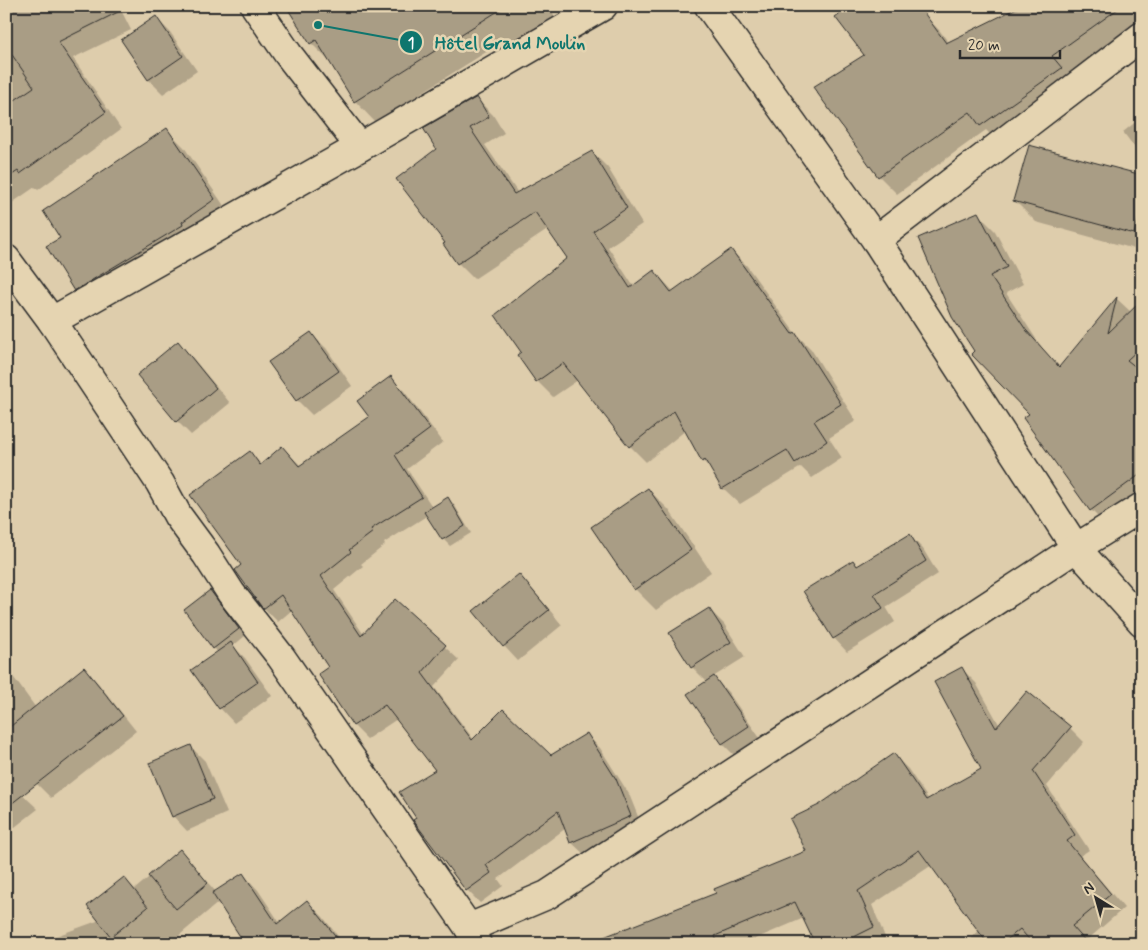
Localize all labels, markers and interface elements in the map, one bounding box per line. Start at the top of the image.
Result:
callout: Hôtel Grand Moulin [398,26,596,59]
scale bar [960,28,1060,60]
text: Hôtel Grand Moulin [435,32,585,56]
text: 1 [408,34,414,54]
text: 20 m [968,36,1000,56]
north arrow [1070,872,1120,922]
text: N [1080,878,1098,898]

